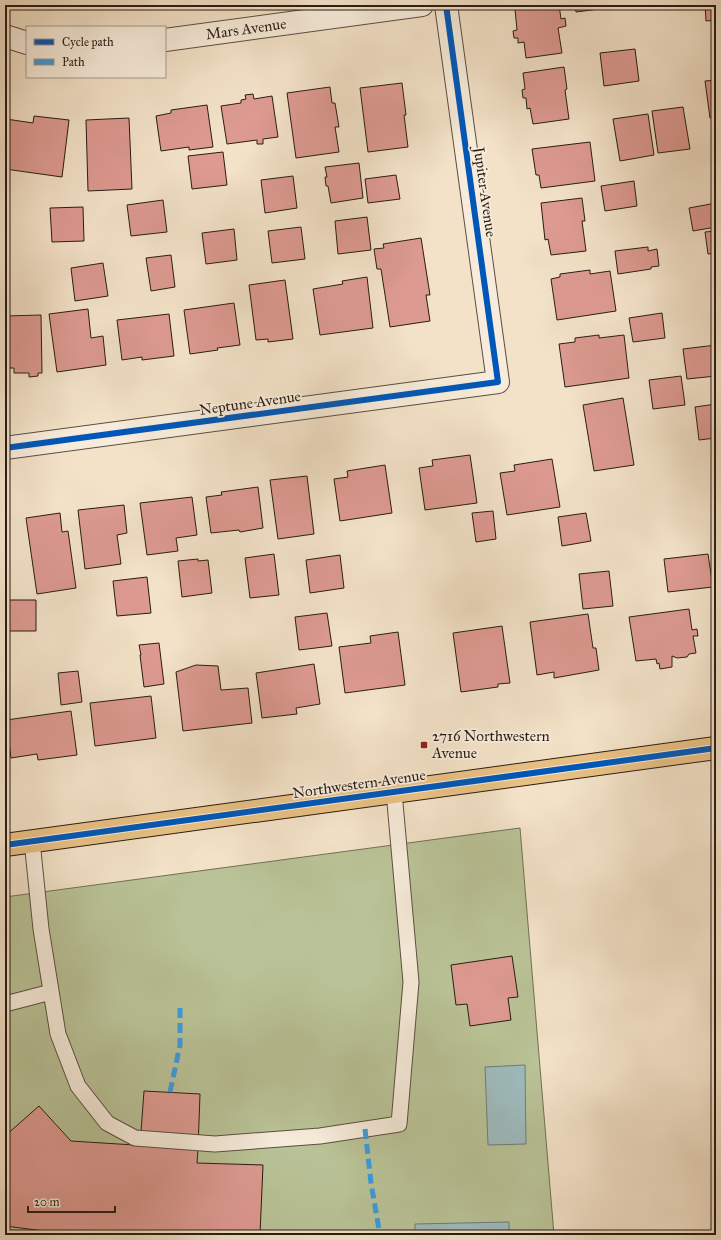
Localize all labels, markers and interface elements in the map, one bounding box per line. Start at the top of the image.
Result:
street label: Mars Avenue [205,14,287,44]
legend [26,26,166,78]
text: Cycle path [62,35,114,49]
text: Path [62,55,85,69]
street label: Jupiter Avenue [469,144,500,238]
street label: Neptune Avenue [198,387,302,419]
place label: 2716 Northwestern Avenue [431,727,550,762]
marker: 2716 Northwestern Avenue [419,740,429,750]
street label: Northwestern Avenue [291,766,427,802]
scale bar [28,1188,115,1214]
text: 20 m [34,1195,60,1209]

